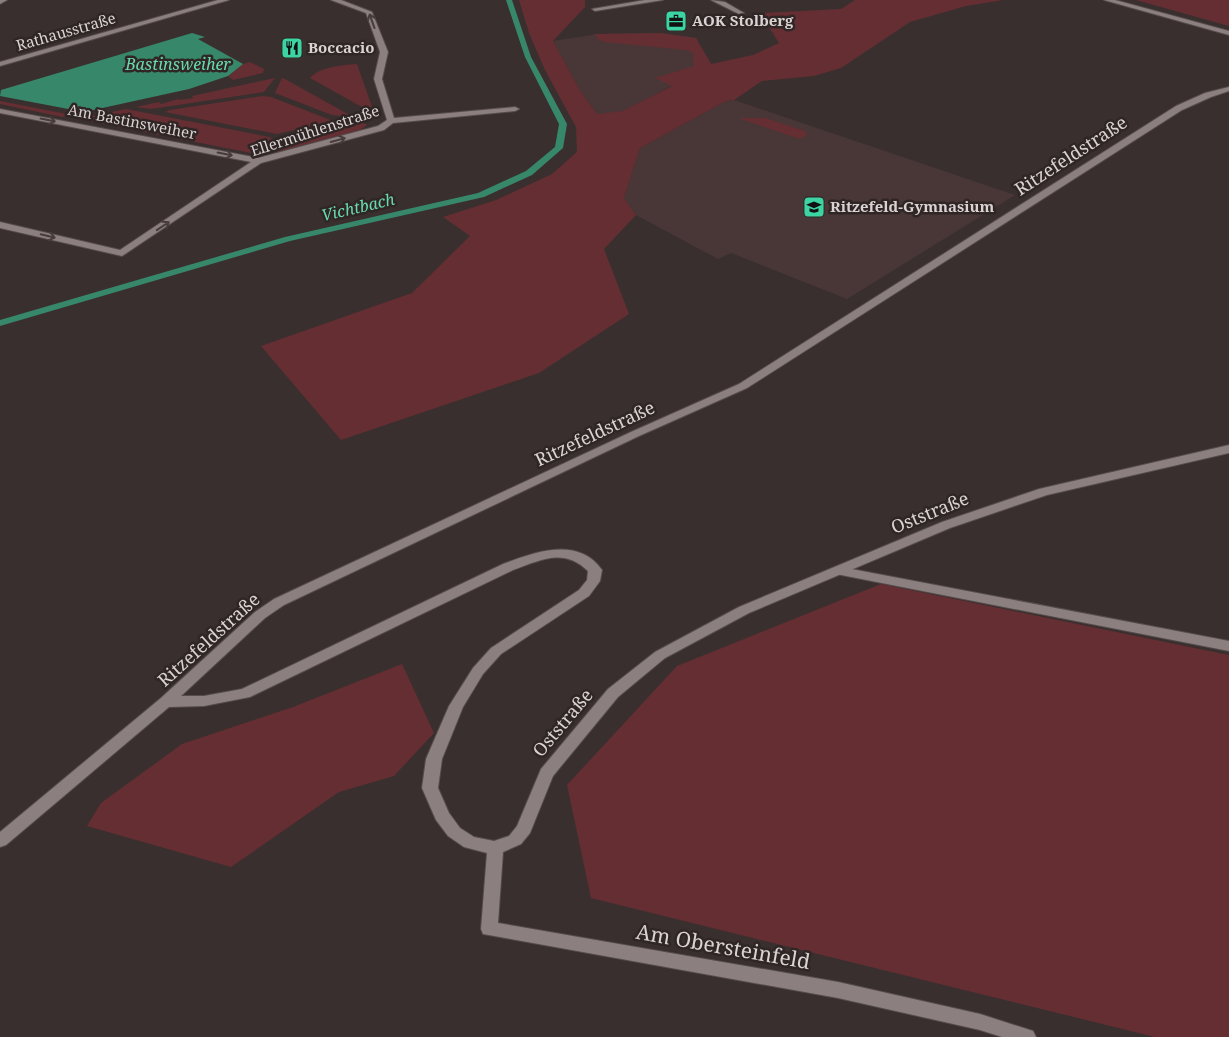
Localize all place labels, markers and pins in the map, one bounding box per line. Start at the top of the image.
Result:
office icon: AOK Stolberg [664,9,688,33]
place label: AOK Stolberg [692,10,794,30]
restaurant icon: Boccacio [280,36,304,60]
place label: Boccacio [308,37,375,57]
school or university icon: Ritzefeld-Gymnasium [802,195,826,219]
place label: Ritzefeld-Gymnasium [830,196,994,216]

